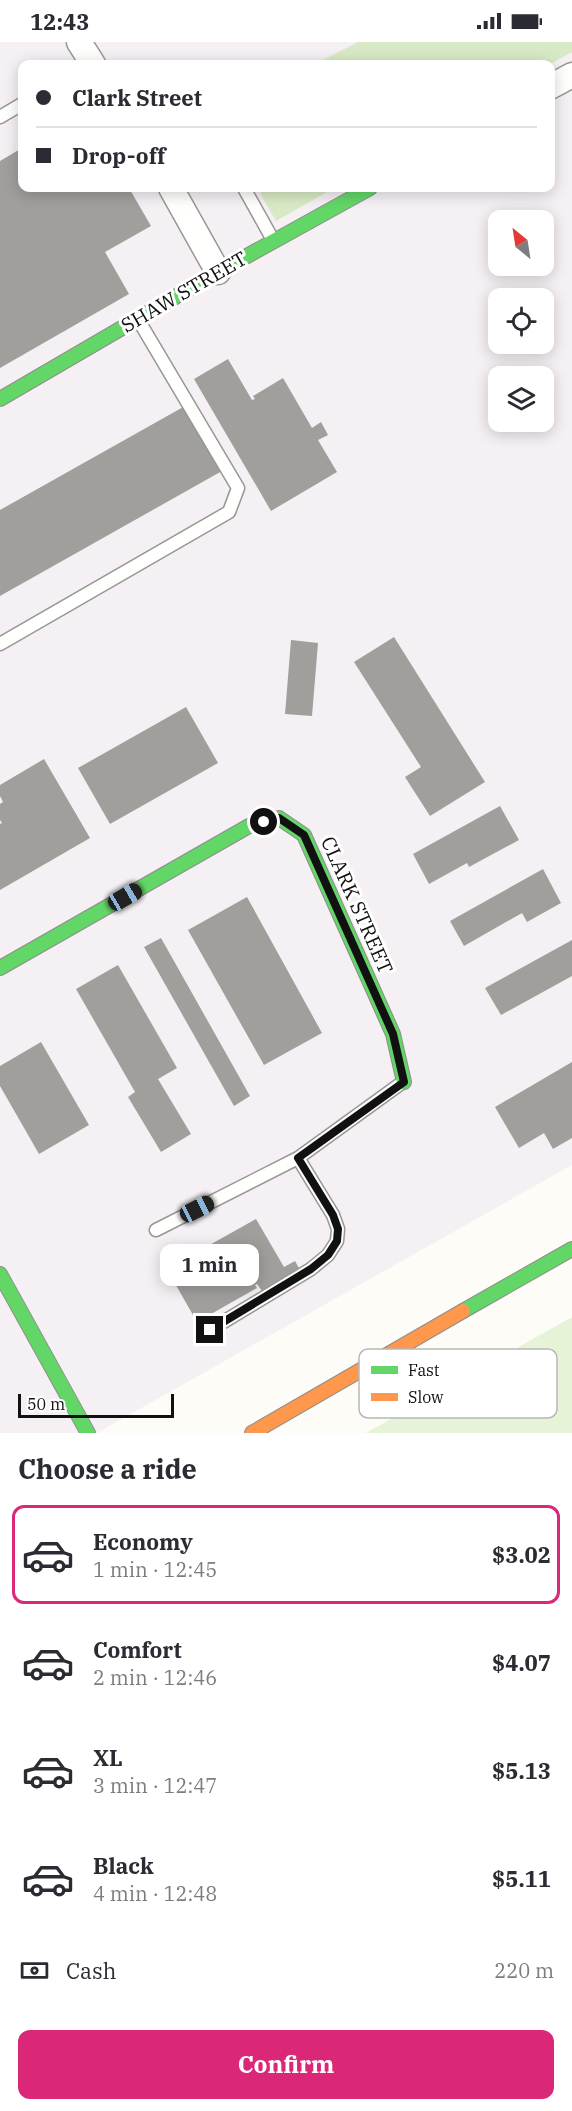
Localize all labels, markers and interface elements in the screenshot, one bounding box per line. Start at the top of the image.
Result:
text: 12:43 [30,7,89,36]
text: Clark Street [72,83,202,112]
text: Drop-off [72,141,166,170]
north arrow [488,210,554,276]
map controls [488,210,554,432]
street label: SHAW STREET [116,245,252,339]
button: locate [488,288,554,354]
button: layers [488,366,554,432]
route start [250,808,277,835]
street label: CLARK STREET [315,832,400,978]
car [105,880,145,914]
car [177,1193,217,1225]
callout: 1 min [160,1243,260,1285]
text: 1 min [182,1251,238,1278]
route end [196,1316,223,1343]
legend [359,1349,557,1418]
text: Fast [408,1360,440,1380]
text: Slow [408,1387,444,1407]
scale bar [18,1391,174,1418]
text: 50 m [27,1394,65,1414]
text: Choose a ride [18,1451,197,1486]
text: Economy [93,1527,193,1556]
icon: car [21,1528,75,1582]
text: $3.02 [492,1540,551,1569]
text: 1 min · 12:45 [93,1556,217,1583]
text: Comfort [93,1635,182,1664]
icon: car [21,1636,75,1690]
text: $4.07 [492,1648,551,1677]
text: 2 min · 12:46 [93,1664,217,1691]
text: XL [93,1743,123,1772]
icon: car [21,1744,75,1798]
text: $5.13 [492,1756,551,1785]
text: 3 min · 12:47 [93,1772,217,1799]
text: Black [93,1851,154,1880]
icon: car [21,1852,75,1906]
text: $5.11 [492,1864,551,1893]
text: 4 min · 12:48 [93,1880,217,1907]
icon: cash [18,1954,51,1987]
text: Cash [66,1956,117,1985]
text: 220 m [494,1957,554,1984]
button: Confirm [18,2030,554,2099]

